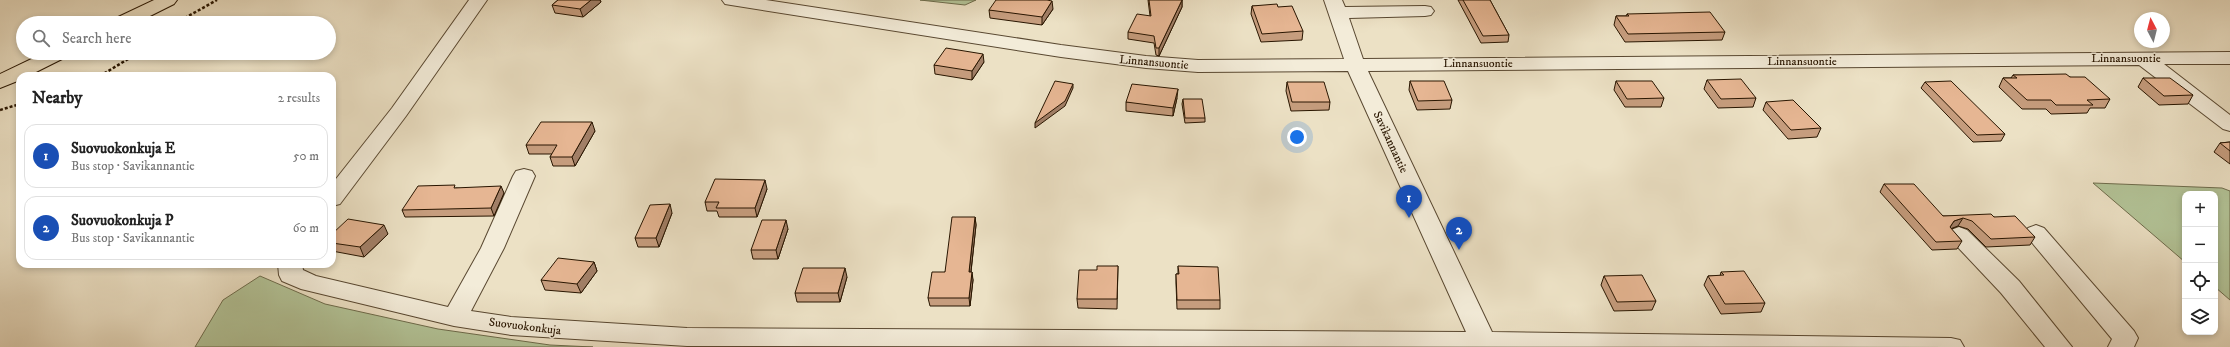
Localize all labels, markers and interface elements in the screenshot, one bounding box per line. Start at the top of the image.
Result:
north arrow [2134,12,2170,48]
search box [16,16,336,60]
icon: search [30,27,52,49]
text: Search here [62,29,131,48]
street label: Linnansuontie [2091,51,2161,66]
street label: Linnansuontie [1119,52,1189,73]
street label: Linnansuontie [1767,54,1837,69]
street label: Linnansuontie [1443,56,1513,71]
text: Nearby [32,87,82,109]
text: 2 results [278,90,320,106]
street label: Savikannantie [1370,109,1411,176]
your location [1287,127,1307,147]
text: Suovuokonkuja E [71,139,175,158]
text: 1 [44,148,48,164]
text: 50 m [293,148,319,164]
text: Bus stop · Savikannantie [71,158,195,174]
pin: 1 [1396,185,1422,218]
map controls [2182,191,2218,335]
button: + [2182,191,2218,227]
text: Suovuokonkuja P [71,211,173,230]
pin: 2 [1446,217,1472,250]
text: 2 [43,220,49,236]
text: 60 m [293,220,319,236]
button: − [2182,227,2218,263]
text: Bus stop · Savikannantie [71,230,195,246]
button: locate [2182,263,2218,299]
button: layers [2182,299,2218,335]
street label: Suovuokonkuja [488,315,563,338]

